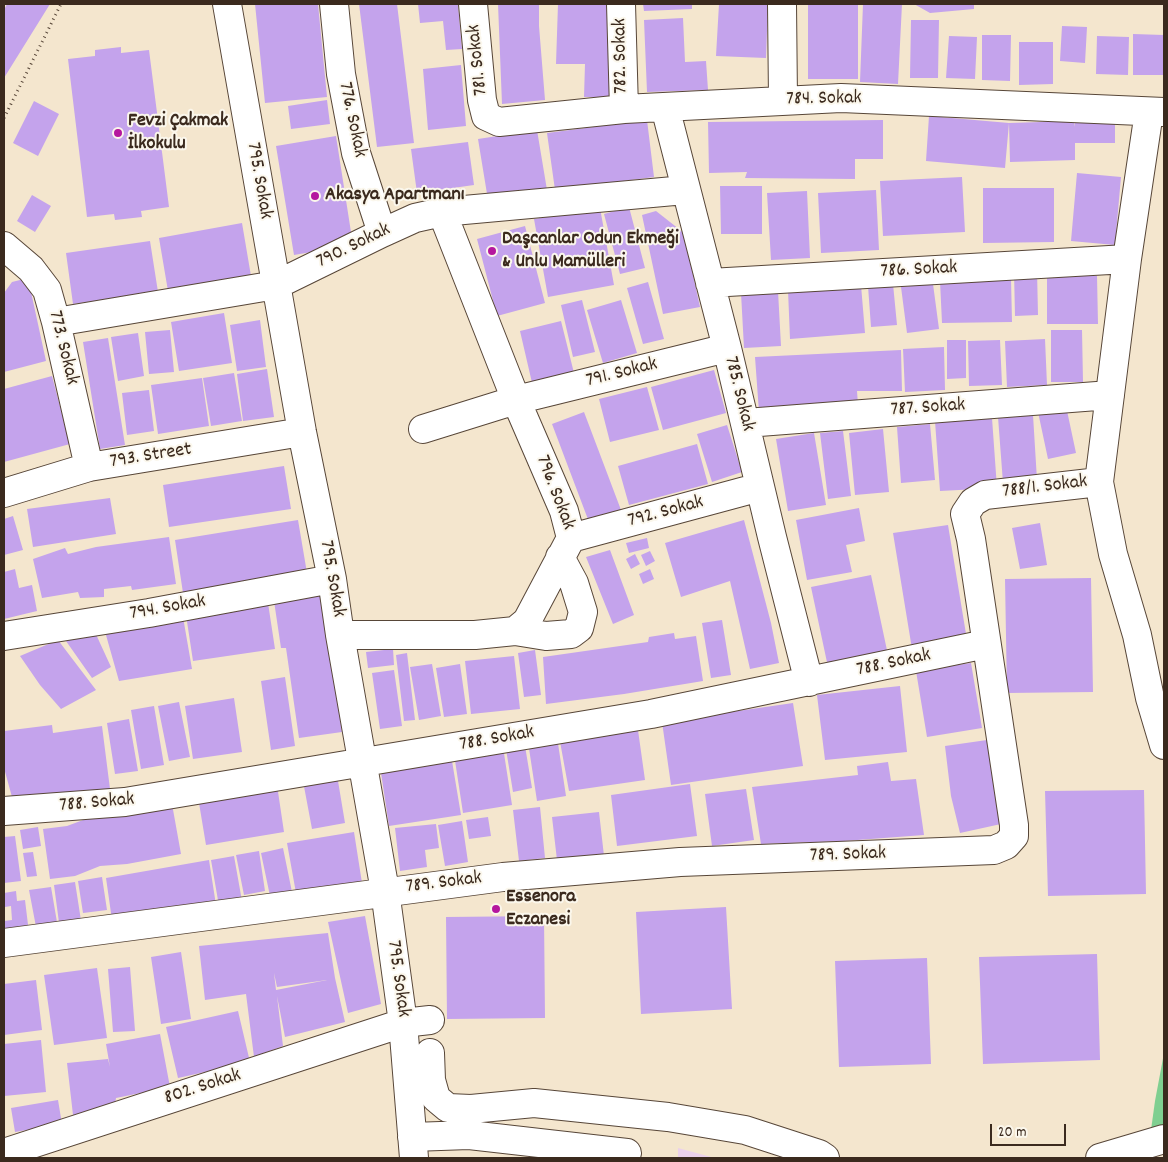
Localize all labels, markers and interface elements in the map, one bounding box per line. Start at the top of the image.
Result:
street label: 782. Sokak [609,18,635,94]
street label: 781. Sokak [463,23,495,97]
street label: 776. Sokak [331,80,371,160]
street label: 784. Sokak [786,87,862,113]
place label: Fevzi Çakmak İlkokulu [128,110,228,157]
marker: Fevzi Çakmak İlkokulu [112,127,124,139]
street label: 795. Sokak [239,141,277,221]
place label: Akasya Apartmanı [325,184,464,208]
marker: Akasya Apartmanı [309,190,321,202]
street label: 790. Sokak [313,219,395,275]
place label: Daşcanlar Odun Ekmeği & Unlu Mamülleri [502,228,679,275]
marker: Daşcanlar Odun Ekmeği & Unlu Mamülleri [486,245,498,257]
street label: 786. Sokak [880,257,958,285]
street label: 773. Sokak [41,308,83,388]
street label: 791. Sokak [584,354,660,394]
street label: 785. Sokak [717,354,759,434]
street label: 787. Sokak [890,394,966,424]
street label: 793. Street [109,439,193,475]
street label: 796. Sokak [529,452,579,534]
street label: 788/1. Sokak [1001,471,1089,505]
street label: 792. Sokak [626,491,706,535]
street label: 795. Sokak [312,539,350,619]
street label: 794. Sokak [128,591,208,627]
street label: 788. Sokak [855,644,933,684]
street label: 788. Sokak [458,722,536,758]
street label: 788. Sokak [59,789,135,819]
street label: 789. Sokak [809,843,887,869]
street label: 789. Sokak [405,867,483,901]
place label: Essenora Eczanesi [506,886,576,933]
marker: Essenora Eczanesi [490,903,502,915]
street label: 795. Sokak [380,939,414,1019]
street label: 802. Sokak [162,1064,244,1112]
scale bar [993,1114,1069,1146]
text: 20 m [998,1122,1026,1144]

